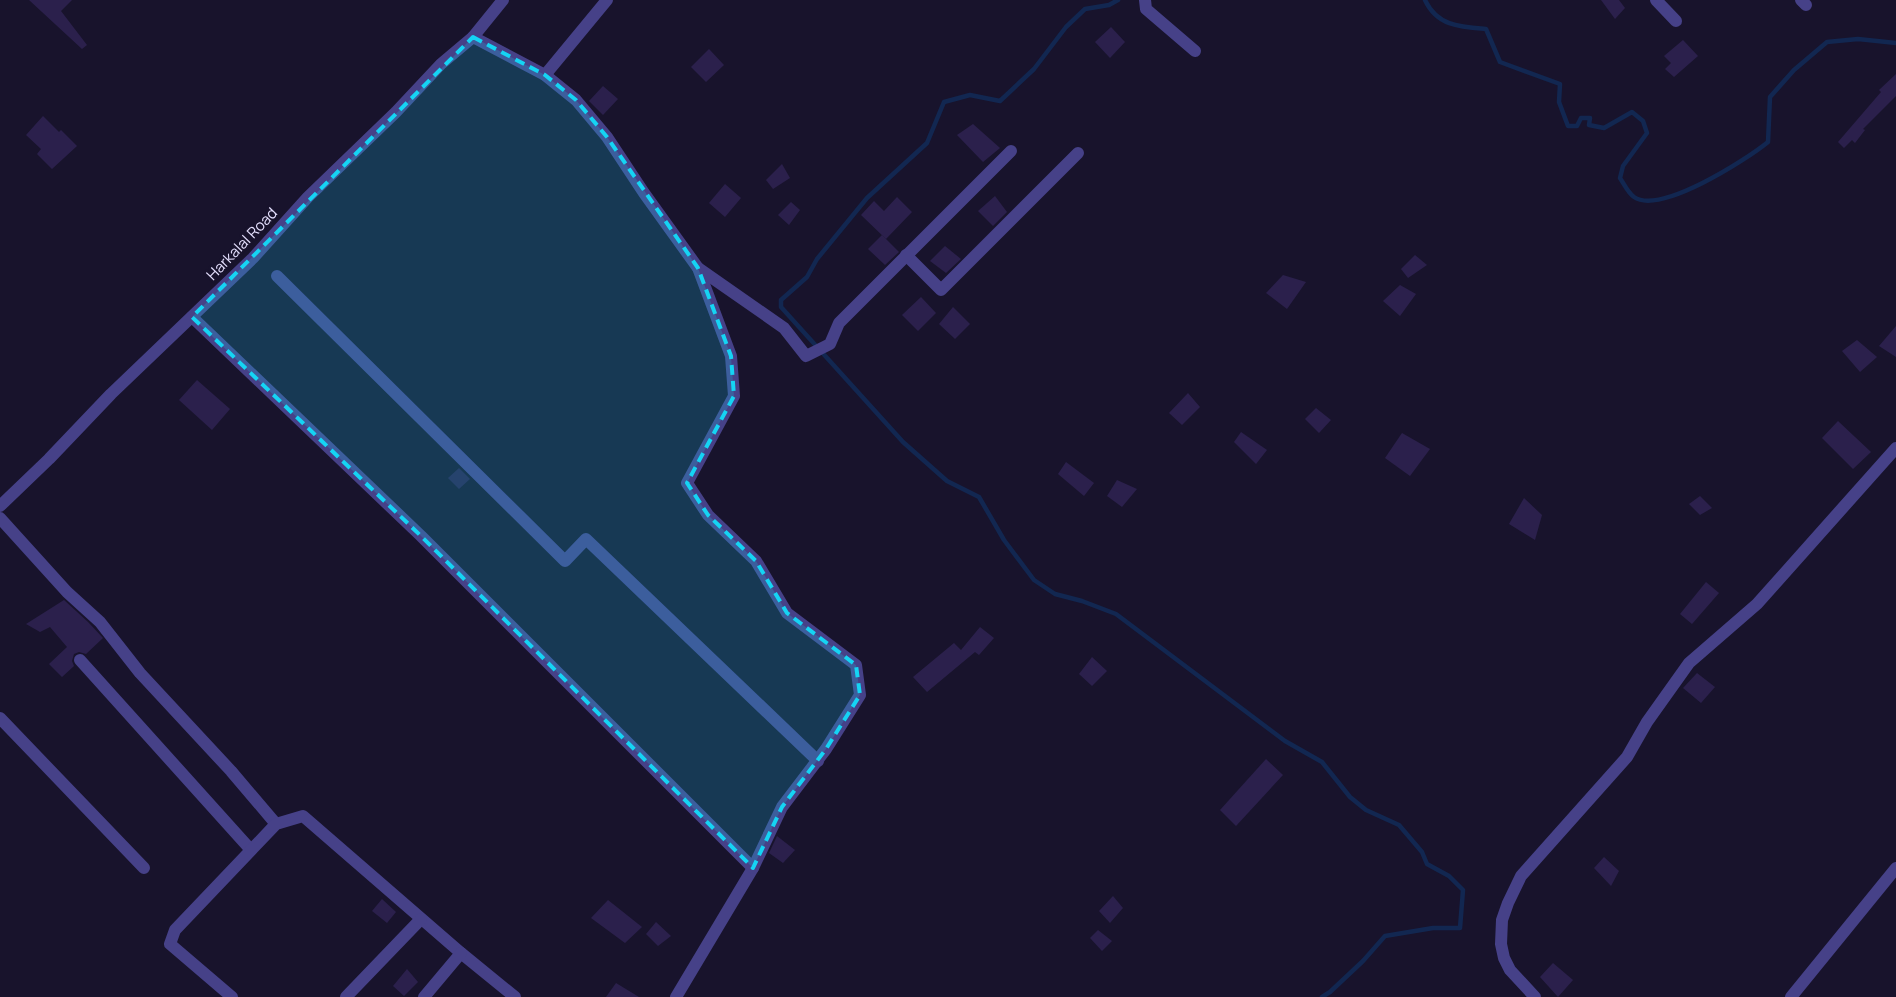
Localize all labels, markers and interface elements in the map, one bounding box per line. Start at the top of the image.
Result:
street label: Harkalal Road [202,203,282,285]

